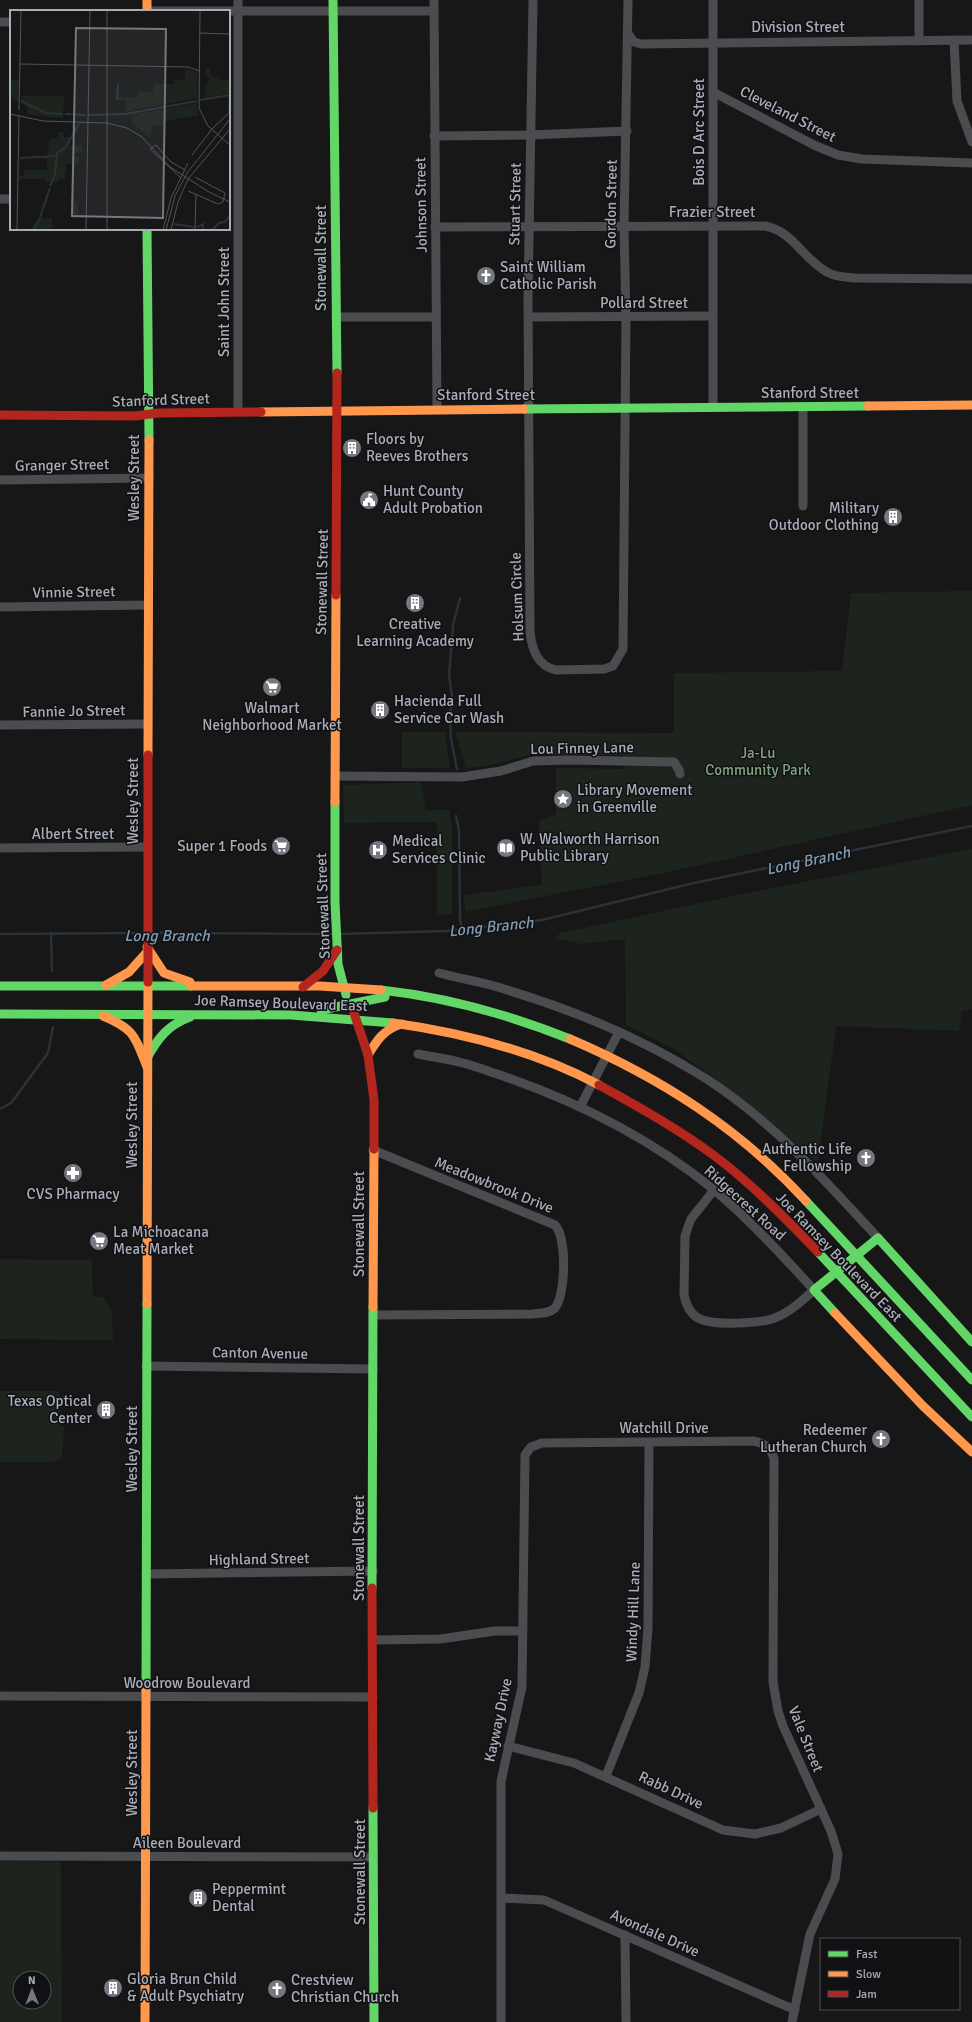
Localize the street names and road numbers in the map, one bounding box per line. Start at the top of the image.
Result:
street label: Division Street [751,18,845,36]
street label: Bois D Arc Street [690,78,708,186]
street label: Cleveland Street [737,82,839,146]
street label: Johnson Street [411,157,431,253]
street label: Gordon Street [601,159,621,249]
street label: Stuart Street [505,162,525,246]
street label: Frazier Street [669,203,755,221]
street label: Stonewall Street [312,205,330,311]
street label: Saint John Street [215,247,233,357]
street label: Pollard Street [600,294,688,312]
street label: Stanford Street [761,384,859,402]
street label: Stanford Street [437,386,535,404]
street label: Stanford Street [112,389,210,411]
street label: Wesley Street [125,434,143,522]
street label: Granger Street [15,455,109,475]
street label: Stonewall Street [312,529,332,635]
street label: Holsum Circle [506,552,528,642]
street label: Vinnie Street [32,582,116,602]
street label: Fannie Jo Street [22,701,126,721]
street label: Lou Finney Lane [530,738,634,758]
street label: Wesley Street [124,757,142,845]
street label: Albert Street [32,825,114,843]
street label: Stonewall Street [312,853,334,959]
street label: Joe Ramsey Boulevard East [194,991,368,1015]
street label: Wesley Street [123,1081,141,1169]
street label: Meadowbrook Drive [432,1153,556,1217]
street label: Ridgecrest Road [701,1162,790,1244]
street label: Stonewall Street [350,1171,368,1277]
street label: Joe Ramsey Boulevard East [772,1188,906,1326]
street label: Canton Avenue [212,1343,308,1363]
street label: Wesley Street [123,1405,141,1493]
street label: Watchill Drive [619,1419,709,1437]
street label: Stonewall Street [350,1495,368,1601]
street label: Highland Street [208,1549,310,1569]
street label: Windy Hill Lane [622,1562,644,1662]
street label: Woodrow Boulevard [123,1674,251,1692]
street label: Kayway Drive [480,1676,516,1764]
street label: Vale Street [785,1703,827,1775]
street label: Wesley Street [123,1729,141,1817]
street label: Rabb Drive [636,1767,706,1813]
street label: Stonewall Street [351,1819,369,1925]
street label: Aileen Boulevard [133,1834,241,1852]
street label: Avondale Drive [608,1905,702,1961]

